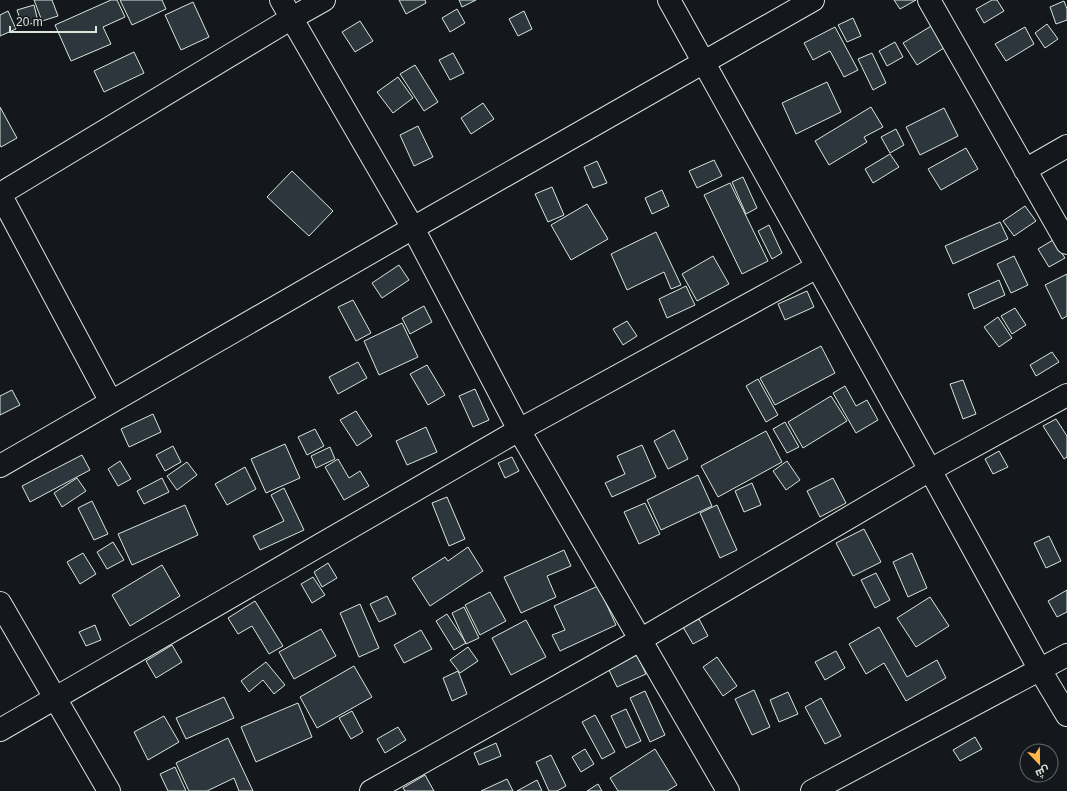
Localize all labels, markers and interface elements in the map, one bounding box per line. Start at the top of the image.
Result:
scale bar [10,8,96,34]
text: 20 m [16,15,43,29]
north arrow [1019,743,1059,783]
text: ش [1034,763,1052,780]

